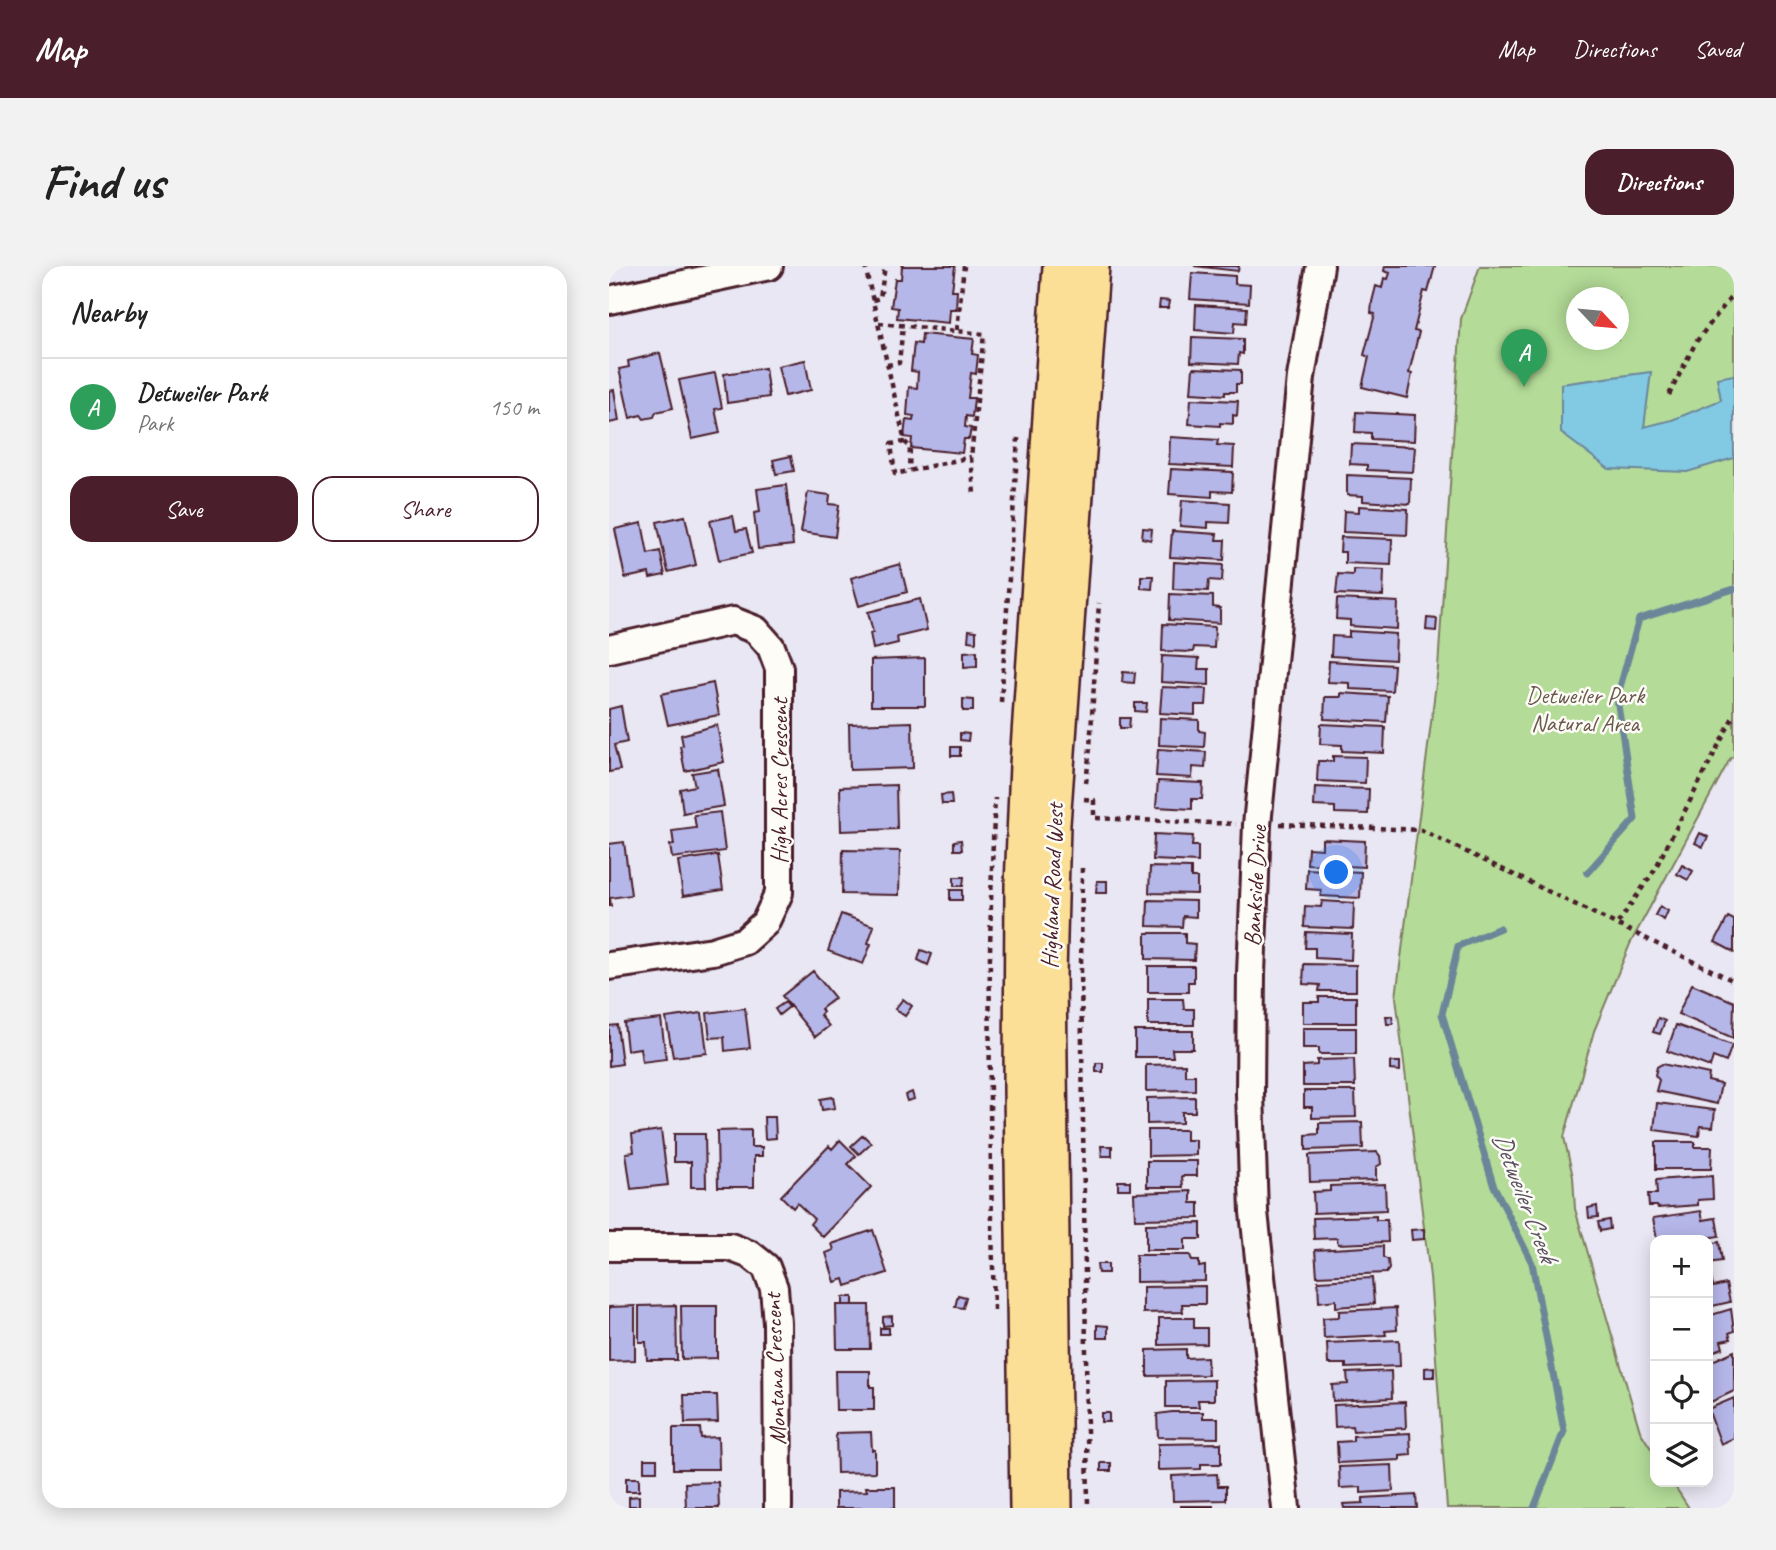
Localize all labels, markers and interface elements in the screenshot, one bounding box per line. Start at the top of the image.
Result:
text: Map [35,28,86,70]
text: Map [1498,34,1535,64]
text: Directions [1573,34,1656,64]
text: Saved [1694,34,1741,64]
button: Directions [1585,149,1734,215]
text: Find us [42,151,164,213]
north arrow [1566,287,1629,350]
text: Nearby [70,293,146,331]
pin: A [1501,329,1547,387]
text: Detweiler Park [137,376,267,409]
text: A [87,393,99,422]
text: 150 m [490,393,539,422]
text: Park [137,409,173,438]
button: Save [70,476,298,542]
button: Share [312,476,539,542]
park label: Detweiler Park Natural Area [1526,680,1646,738]
street label: High Acres Crescent [764,696,794,864]
street label: Highland Road West [1034,801,1070,969]
street label: Bankside Drive [1237,823,1273,947]
your location [1319,855,1353,889]
water label: Detweiler Creek [1485,1128,1567,1271]
map controls [1650,1235,1713,1487]
button: + [1650,1235,1713,1298]
street label: Montana Crescent [757,1290,793,1445]
button: − [1650,1298,1713,1361]
button: locate [1650,1361,1713,1424]
button: layers [1650,1424,1713,1487]

